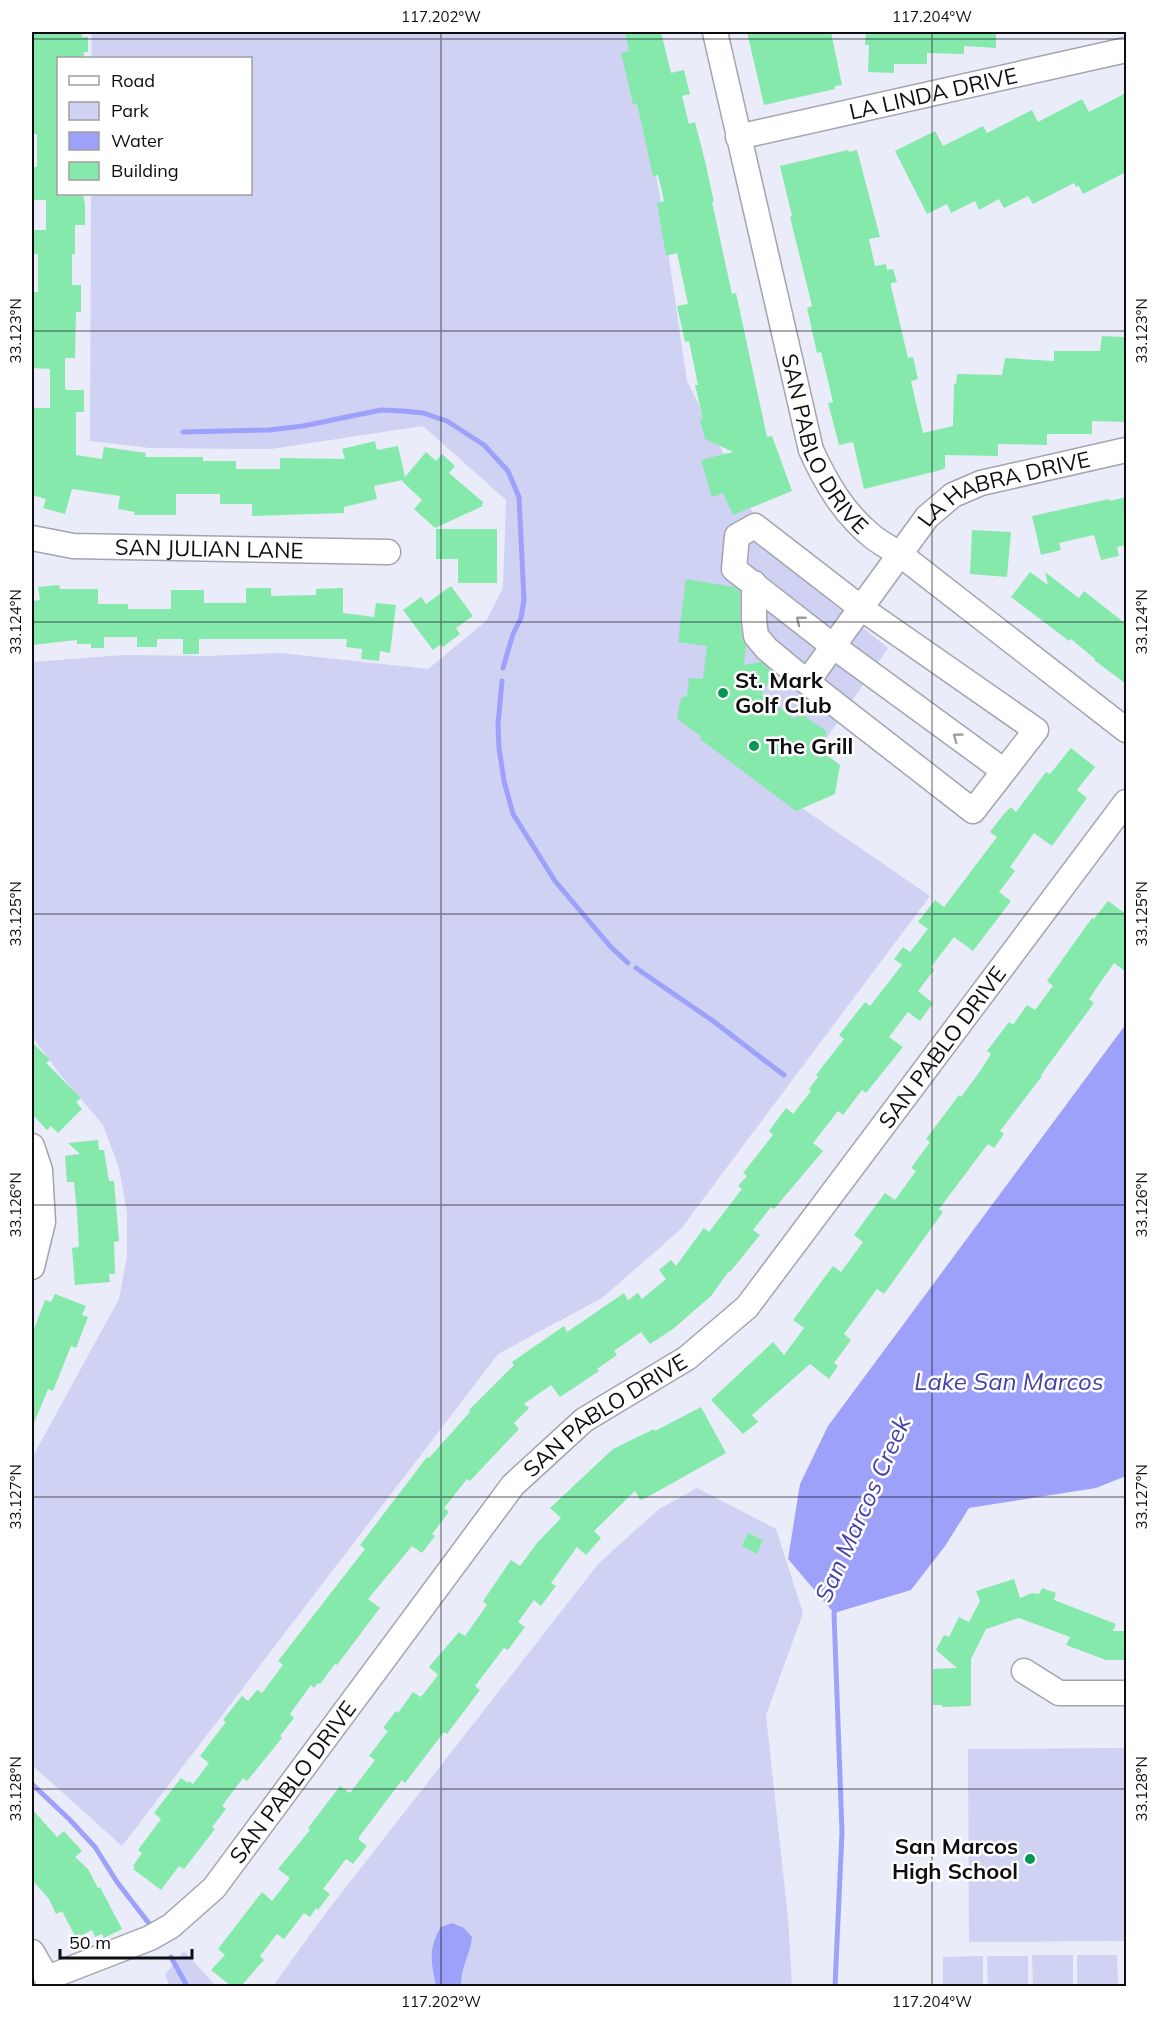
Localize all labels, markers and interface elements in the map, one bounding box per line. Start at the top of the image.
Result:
text: 117.202°W [401,7,481,26]
text: 117.204°W [892,7,972,26]
legend [57,57,252,195]
street label: LA LINDA DRIVE [846,61,1020,126]
text: Road [111,69,155,92]
text: Park [111,99,150,122]
text: Water [111,129,164,152]
text: Building [111,159,179,182]
text: 33.123°N [6,298,25,364]
text: 33.123°N [1132,298,1151,364]
street label: SAN PABLO DRIVE [775,351,874,540]
street label: LA HABRA DRIVE [911,445,1093,532]
street label: SAN JULIAN LANE [115,533,304,564]
text: 33.124°N [6,589,25,655]
text: 33.124°N [1132,589,1151,655]
one-way arrow [796,617,807,628]
place label: St. Mark Golf Club [735,666,832,719]
marker: St. Mark Golf Club [716,686,730,700]
place label: The Grill [766,732,853,760]
one-way arrow [952,733,963,744]
marker: The Grill [747,739,761,753]
text: 33.125°N [6,881,25,947]
text: 33.125°N [1132,881,1151,947]
street label: SAN PABLO DRIVE [872,961,1012,1134]
text: 33.126°N [6,1172,25,1238]
text: 33.126°N [1132,1172,1151,1238]
street label: SAN PABLO DRIVE [517,1347,692,1483]
water label: Lake San Marcos [914,1366,1104,1396]
water label: San Marcos Creek [808,1411,917,1607]
text: 33.127°N [6,1464,25,1530]
text: 33.127°N [1132,1464,1151,1530]
street label: SAN PABLO DRIVE [223,1695,362,1869]
text: 33.128°N [6,1756,25,1822]
text: 33.128°N [1132,1756,1151,1822]
place label: San Marcos High School [892,1832,1018,1885]
marker: San Marcos High School [1023,1852,1037,1866]
scale bar [60,1922,192,1960]
text: 50 m [69,1931,111,1954]
text: 117.202°W [401,1992,481,2011]
text: 117.204°W [892,1992,972,2011]

